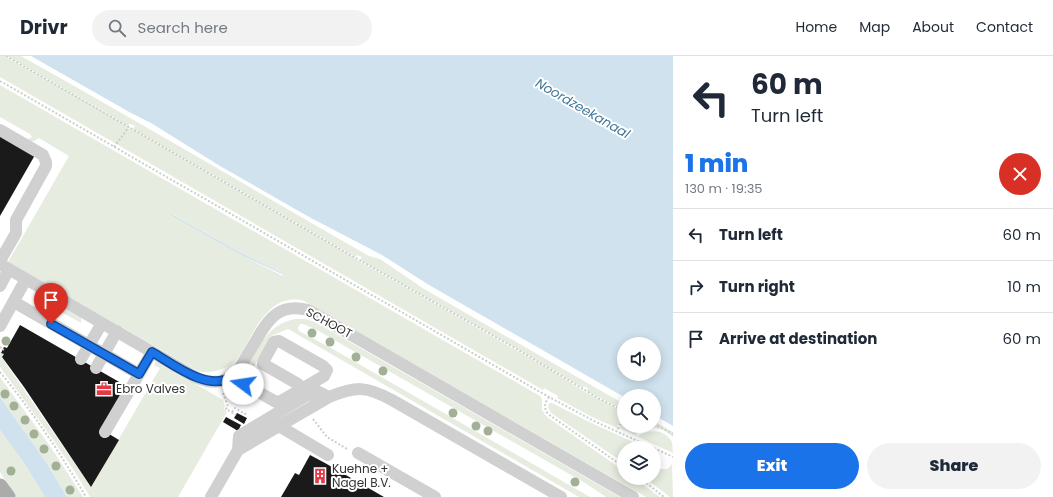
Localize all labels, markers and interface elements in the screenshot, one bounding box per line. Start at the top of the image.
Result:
search box [92,10,372,46]
text: Drivr [20,14,68,41]
icon: search [106,17,128,39]
text: Search here [138,17,228,38]
text: Home [795,17,837,37]
text: Map [859,17,890,37]
text: About [912,17,954,37]
text: Contact [976,17,1033,37]
text: 60 m [751,65,823,104]
icon: left [685,72,737,124]
water label: Noordzeekanaal [532,74,634,144]
text: Turn left [751,103,823,128]
text: 1 min [685,147,748,180]
button: close [999,153,1041,195]
text: 130 m · 19:35 [685,179,762,198]
icon: left [685,224,707,246]
text: Turn left [719,224,783,245]
text: 60 m [1003,224,1041,245]
icon: right [685,276,707,298]
text: Turn right [719,276,795,297]
text: 10 m [1007,276,1041,297]
pin [34,283,68,324]
icon: arrive [40,289,62,311]
street label: SCHOOT [303,303,356,342]
icon: arrive [685,328,707,350]
text: Arrive at destination [719,328,877,349]
text: 60 m [1003,328,1041,349]
map controls [617,337,661,485]
button: sound [617,337,661,381]
position arrow [222,363,264,405]
office icon: Ebro Valves [95,380,113,398]
place label: Ebro Valves [116,380,185,397]
button: search [617,389,661,433]
button: layers [617,441,661,485]
button: Exit [685,443,859,489]
button: Share [867,443,1041,489]
place label: Kuehne + Nagel B.V. [332,460,391,491]
building icon: Kuehne + Nagel B.V. [311,467,329,485]

